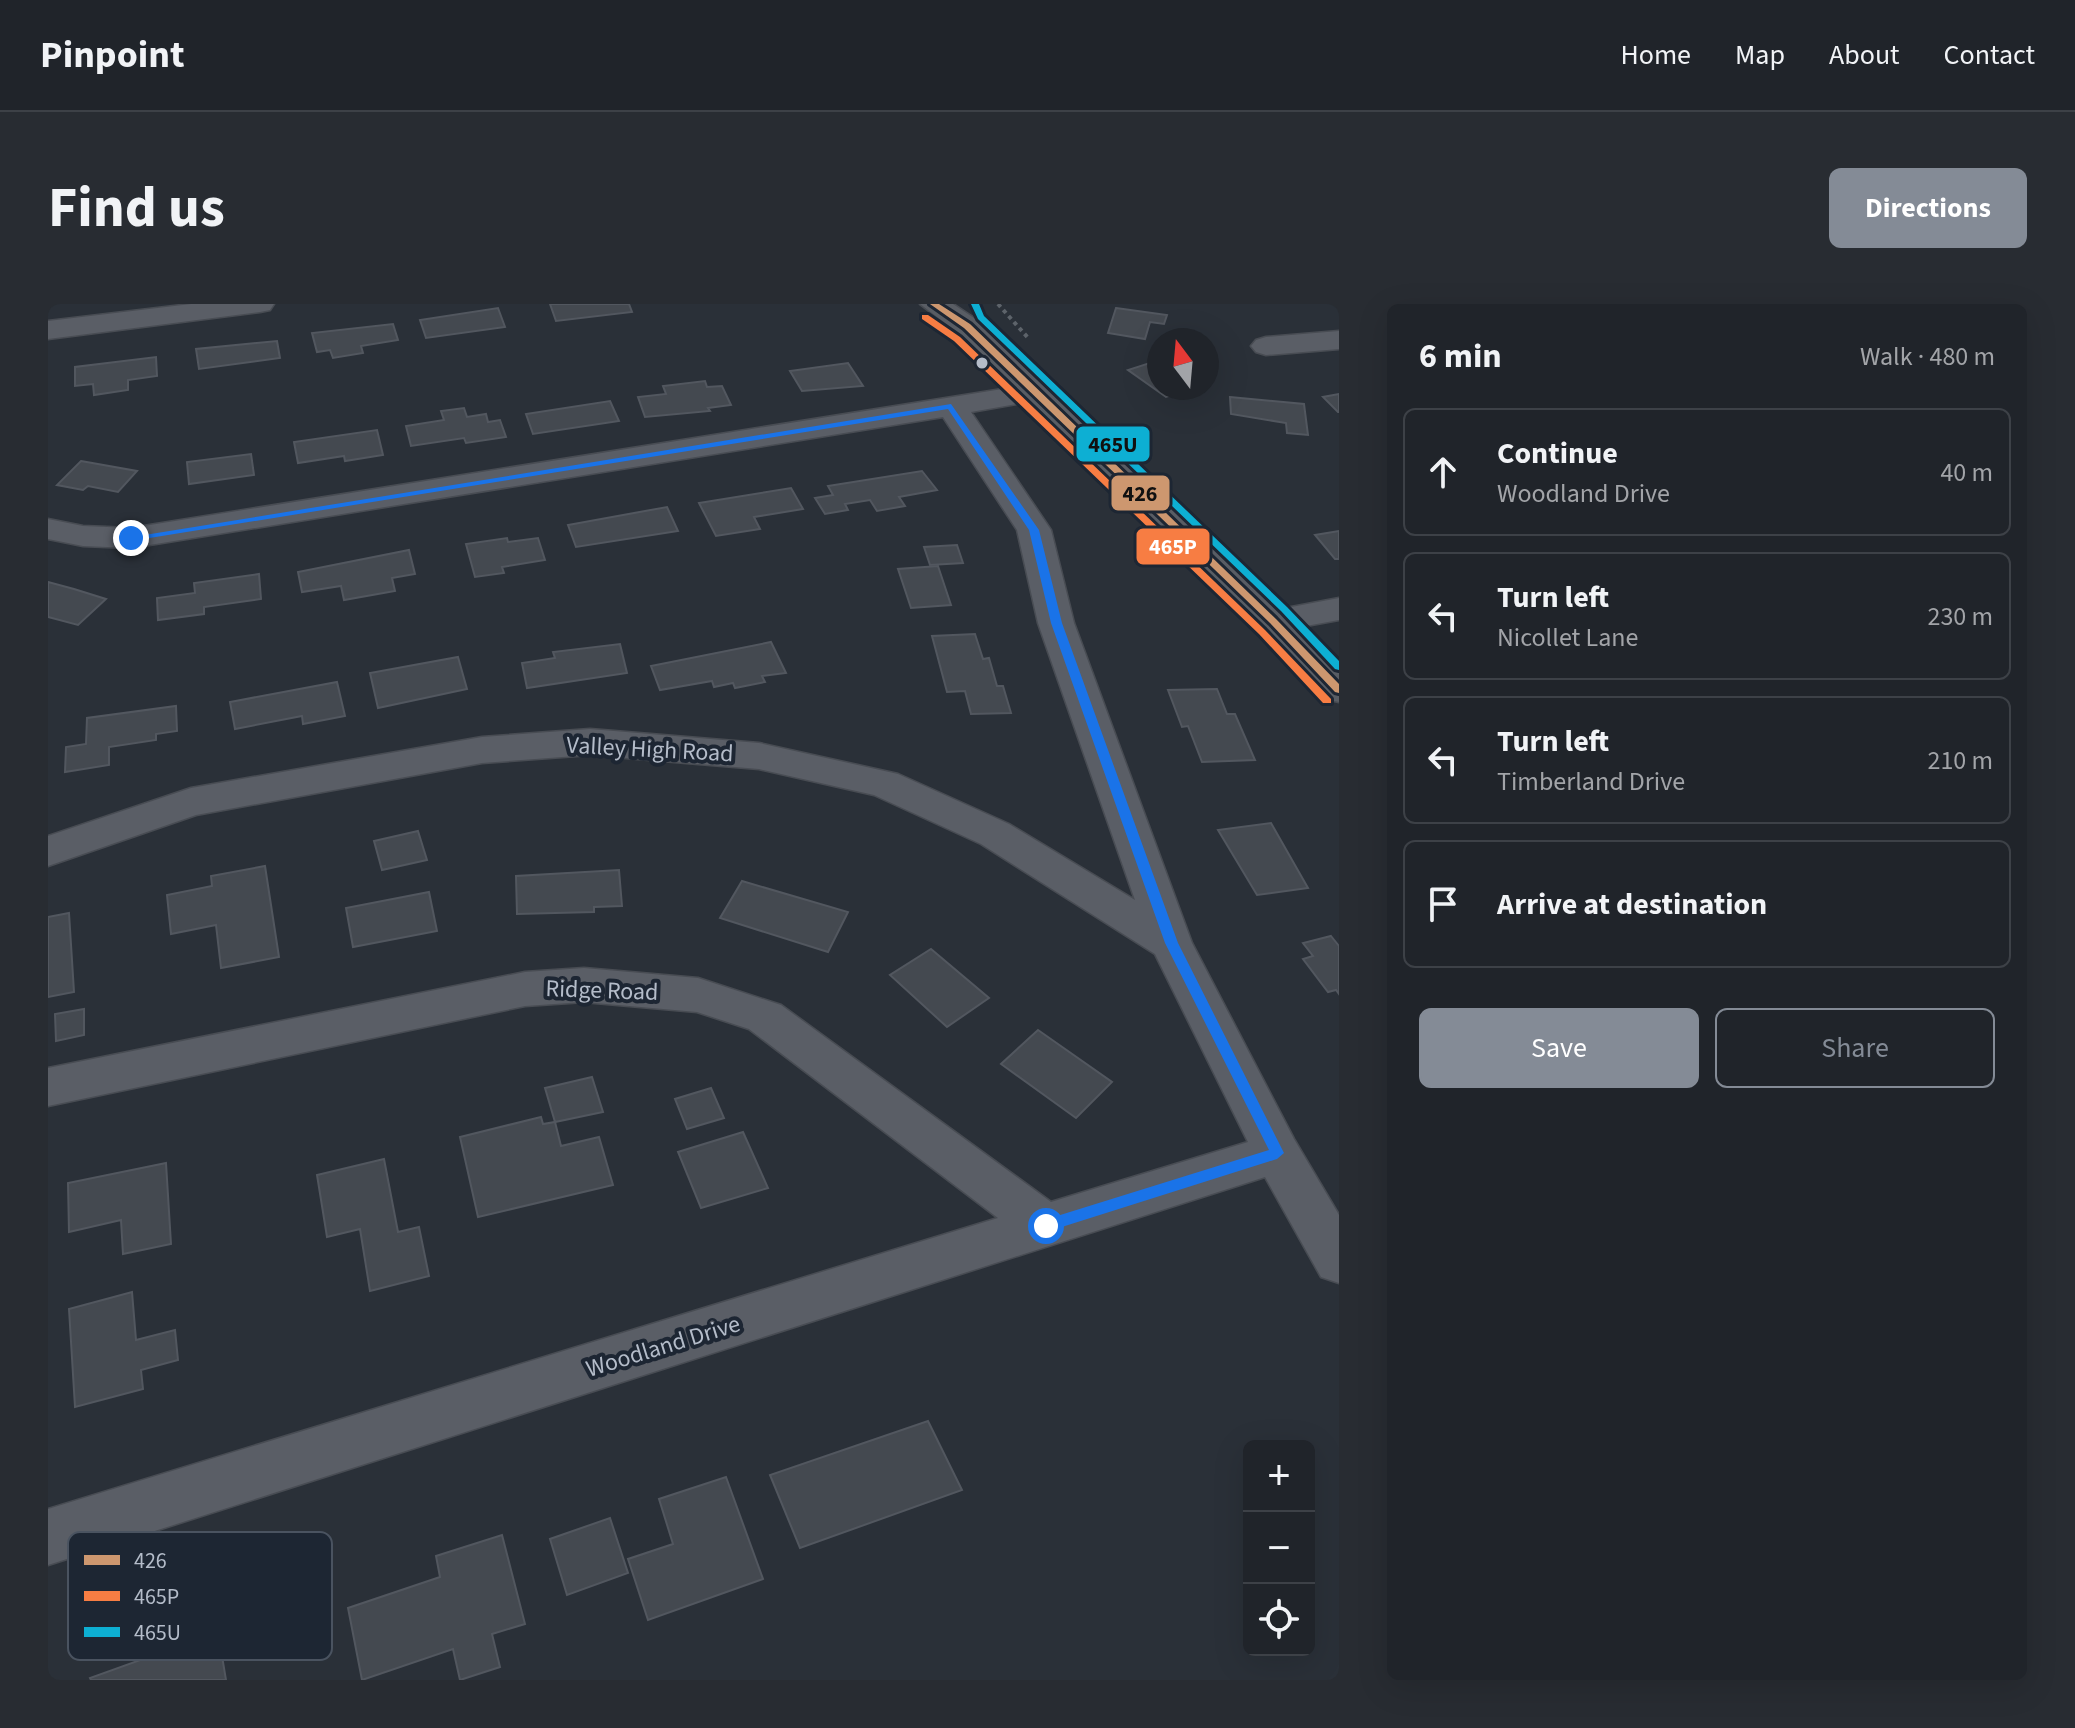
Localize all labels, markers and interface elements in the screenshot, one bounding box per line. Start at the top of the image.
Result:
text: Pinpoint [40,28,185,82]
text: Home [1620,35,1691,75]
text: Map [1735,35,1785,75]
text: About [1829,35,1900,75]
text: Contact [1944,35,2035,75]
button: Directions [1829,168,2027,248]
text: Find us [48,169,225,248]
north arrow [1147,328,1219,400]
text: 6 min [1419,332,1502,381]
text: Walk · 480 m [1860,338,1995,375]
unlabelled marker [974,355,990,371]
line badge: 465U [1075,425,1151,463]
text: 465U [1088,429,1138,461]
text: Continue [1497,432,1618,475]
icon: ahead [1421,450,1465,494]
text: 40 m [1940,454,1993,491]
line badge: 426 [1110,474,1171,512]
text: Woodland Drive [1497,475,1670,512]
text: 426 [1123,478,1157,510]
route end [113,520,149,556]
line badge: 465P [1135,527,1211,566]
text: 465P [1149,531,1197,563]
text: Turn left [1497,576,1609,619]
icon: left [1421,594,1465,638]
text: 230 m [1927,598,1993,635]
text: Nicollet Lane [1497,619,1638,656]
text: Turn left [1497,720,1609,763]
street label: Valley High Road [566,728,734,771]
icon: left [1421,738,1465,782]
text: 210 m [1927,742,1993,779]
text: Timberland Drive [1497,763,1685,800]
icon: arrive [1421,882,1465,926]
text: Arrive at destination [1497,883,1767,926]
street label: Ridge Road [545,971,659,1010]
button: Save [1419,1008,1699,1088]
button: Share [1715,1008,1995,1088]
route start [1028,1208,1064,1244]
street label: Woodland Drive [582,1306,745,1387]
map controls [1243,1440,1315,1656]
button: + [1243,1440,1315,1512]
button: − [1243,1512,1315,1584]
legend [68,1532,332,1660]
text: 426 [134,1545,167,1577]
text: 465P [134,1581,179,1613]
button: locate [1243,1584,1315,1656]
text: 465U [134,1617,181,1649]

